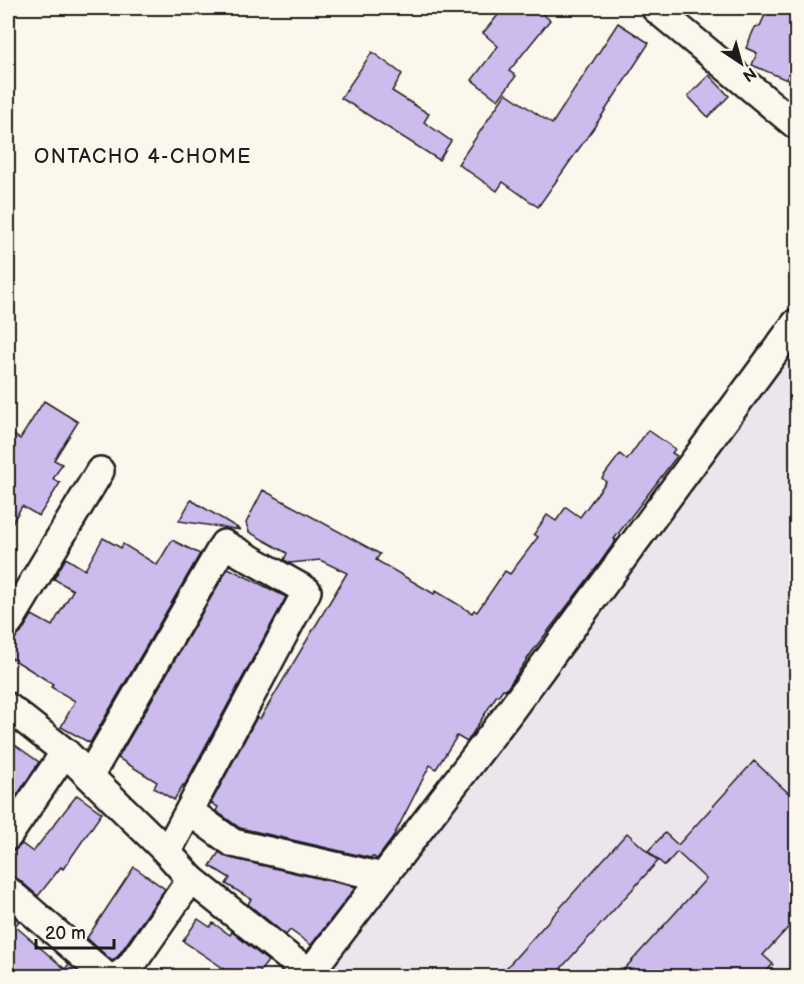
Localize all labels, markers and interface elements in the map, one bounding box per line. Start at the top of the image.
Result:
north arrow [711,33,771,93]
text: N [738,63,759,85]
district label: ONTACHO 4-CHOME [34,145,252,169]
scale bar [36,912,114,950]
text: 20 m [45,923,86,944]

